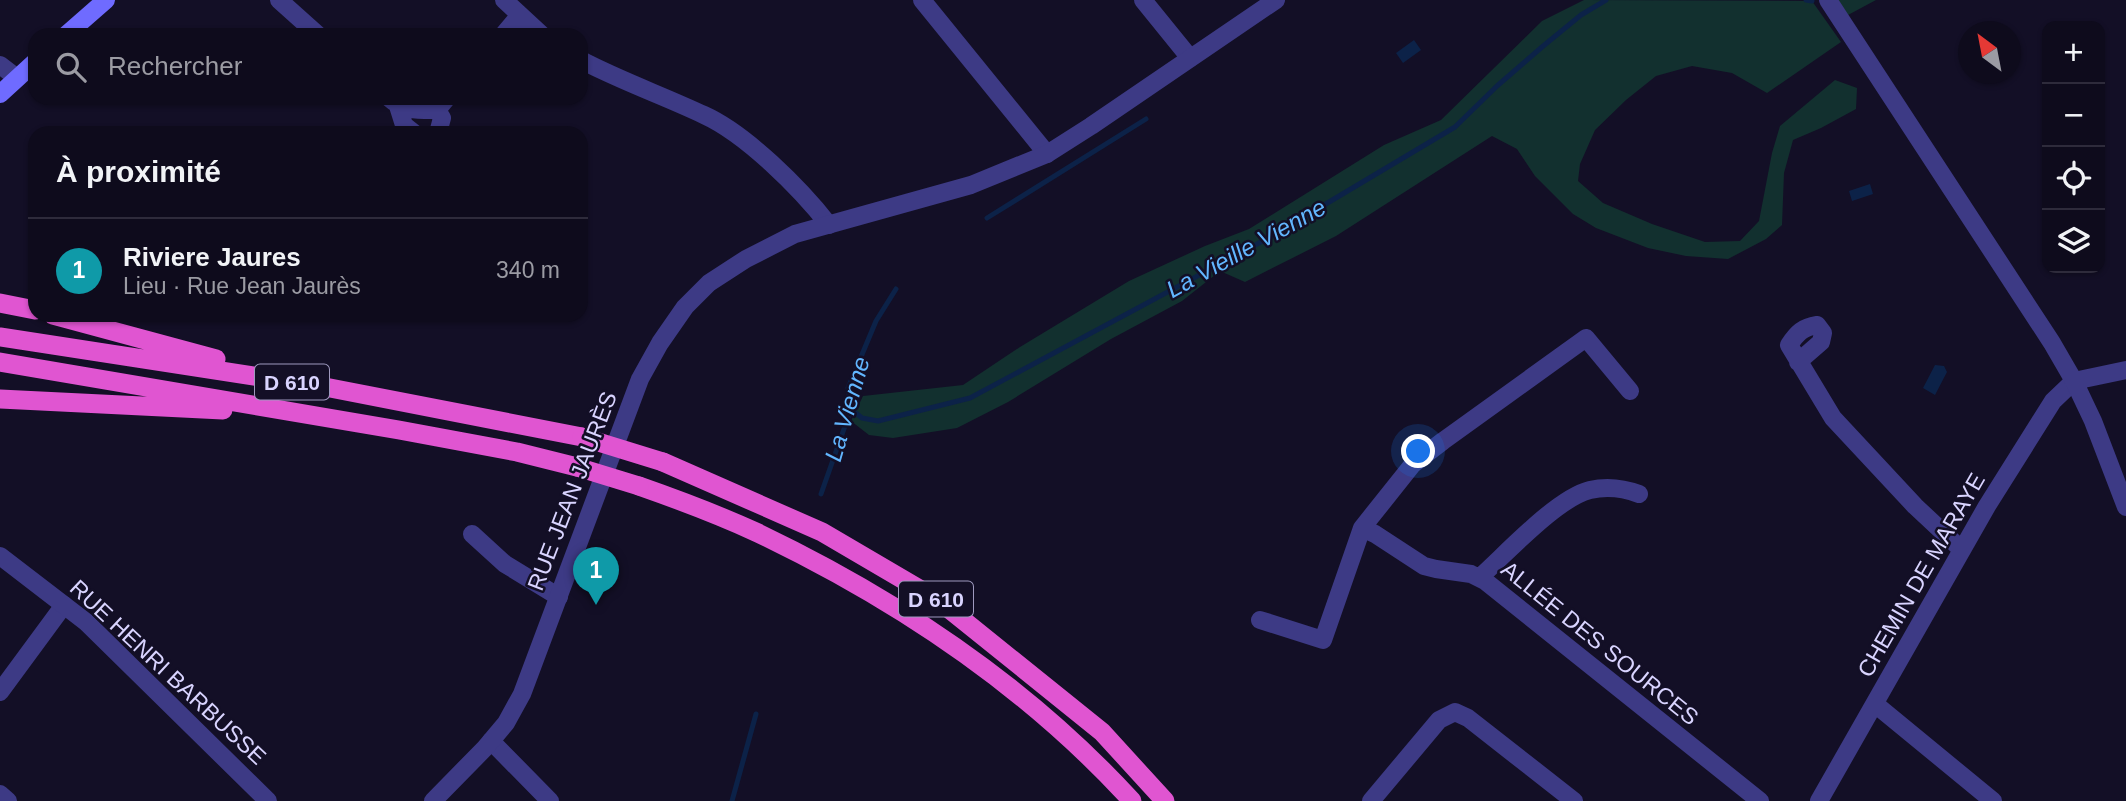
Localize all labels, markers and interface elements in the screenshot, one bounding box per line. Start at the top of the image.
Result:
north arrow [1958,21,2021,84]
map controls [2042,21,2105,273]
button: + [2042,21,2105,84]
search box [28,28,588,105]
icon: search [52,48,90,86]
text: Rechercher [108,51,242,81]
button: − [2042,84,2105,147]
button: locate [2042,147,2105,210]
text: À proximité [56,155,221,188]
water label: La Vieille Vienne [1162,193,1330,303]
button: layers [2042,210,2105,273]
text: Riviere Jaures [123,242,301,272]
text: 1 [73,257,85,283]
text: 340 m [496,257,560,283]
text: Lieu · Rue Jean Jaurès [123,273,361,299]
water label: La Vienne [819,354,875,464]
road number: D 610 [255,364,329,400]
street label: RUE JEAN JAURÈS [522,388,622,594]
your location [1401,434,1435,468]
street label: CHEMIN DE MARAYE [1852,469,1990,681]
pin: 1 [573,547,619,605]
street label: ALLÉE DES SOURCES [1496,556,1704,730]
street label: RUE HENRI BARBUSSE [65,574,271,770]
road number: D 610 [899,582,973,616]

